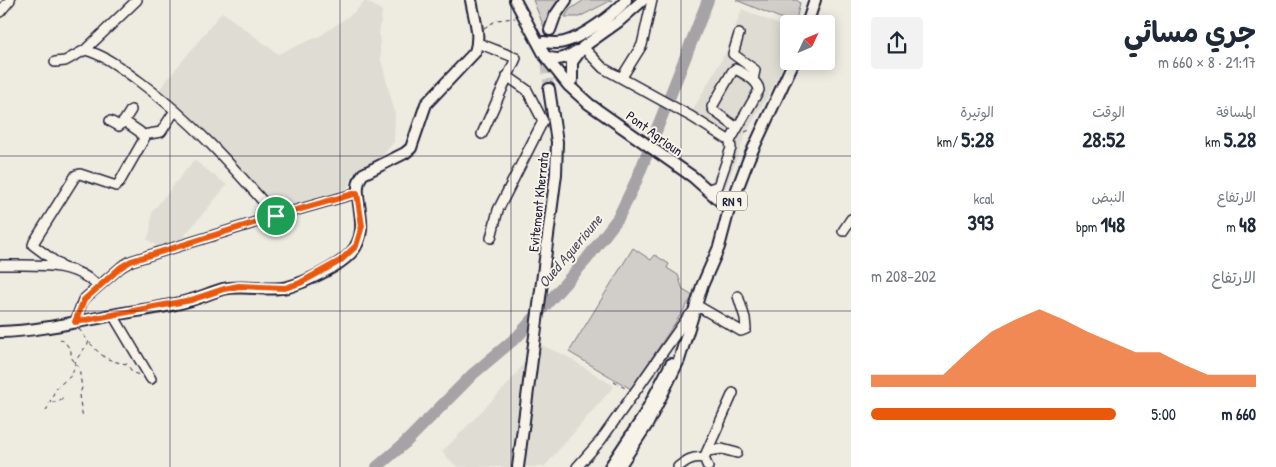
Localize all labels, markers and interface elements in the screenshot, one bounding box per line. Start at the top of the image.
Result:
text: جري مسائي [1124,13,1256,51]
north arrow [780,15,835,70]
map controls [780,15,835,70]
button: share [871,17,923,69]
text: 21:17 · 8 × 660 m [1158,51,1256,73]
text: الوتيرة [960,102,994,121]
text: الوقت [1092,102,1125,121]
text: المسافة [1216,102,1256,121]
street label: Pont Agrioun [622,106,687,161]
text: 5:28 [961,125,994,154]
text: 28:52 [1082,125,1125,154]
text: 5.28 [1224,125,1256,154]
text: /km [937,132,961,151]
text: km [1205,132,1224,151]
street label: Evitement Kherrata [523,151,553,253]
text: النبض [1092,187,1125,206]
text: الارتفاع [1217,187,1256,206]
text: kcal [974,189,994,208]
road number: RN 9 [717,192,747,210]
pin [255,195,297,237]
icon: arrive [262,202,290,230]
text: 393 [967,208,994,237]
water label: Oued Aguerioune [533,209,607,292]
text: 148 [1100,210,1125,239]
text: 48 [1239,210,1256,239]
text: bpm [1076,217,1100,236]
text: m [1226,217,1239,236]
text: 202–208 m [871,265,936,287]
text: الارتفاع [1211,266,1256,288]
text: 5:00 [1151,403,1176,425]
text: 660 m [1221,403,1256,425]

